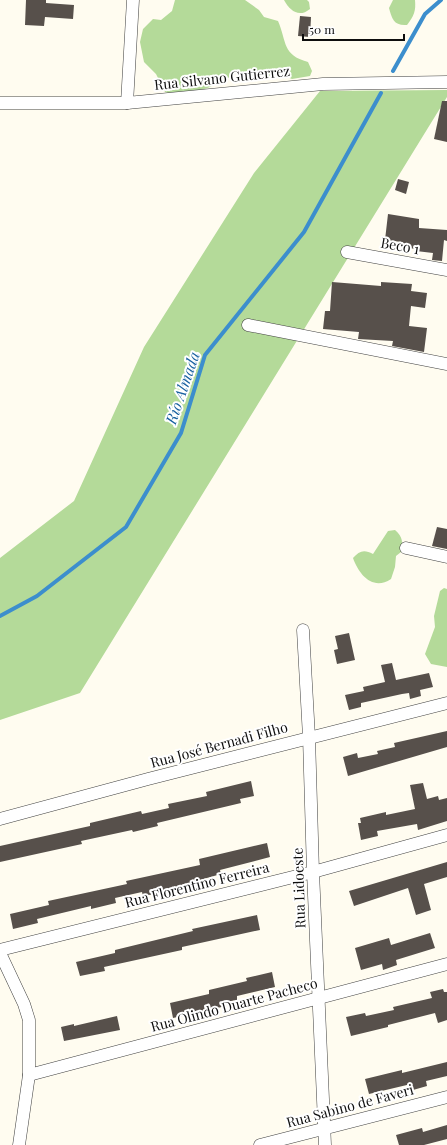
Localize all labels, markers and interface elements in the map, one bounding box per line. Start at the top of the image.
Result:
scale bar [303,16,404,42]
text: 50 m [309,21,335,37]
street label: Rua Silvano Gutierrez [153,61,291,94]
street label: Beco 1 [379,233,421,258]
water label: Río Almada [160,349,204,427]
street label: Rua José Bernadi Filho [148,717,290,772]
street label: Rua Lidoeste [288,847,309,929]
street label: Rua Florentino Ferreira [123,857,271,912]
street label: Rua Olindo Duarte Pacheco [148,973,320,1036]
street label: Rua Sabino de Faveri [284,1079,416,1132]

